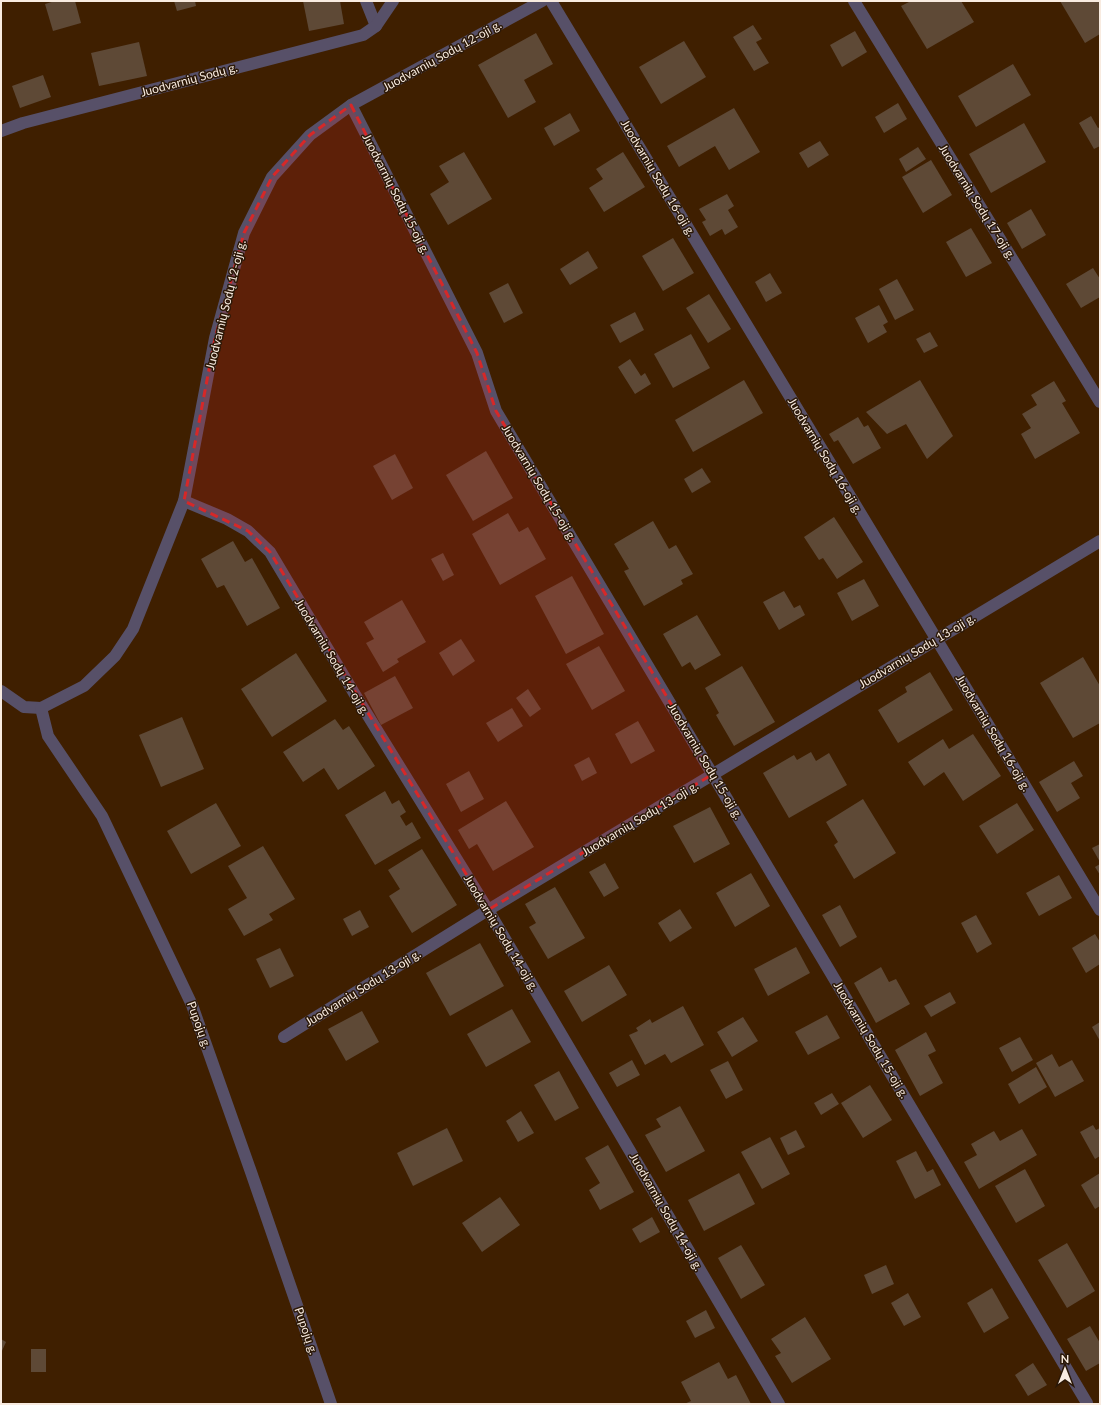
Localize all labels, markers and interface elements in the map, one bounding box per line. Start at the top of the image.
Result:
street label: Juodvarnių Sodų 12-oji g. [380,17,504,95]
street label: Juodvarnių Sodų g. [139,59,239,100]
street label: Juodvarnių Sodų 16-oji g. [618,117,699,239]
street label: Juodvarnių Sodų 15-oji g. [359,131,434,257]
street label: Juodvarnių Sodų 17-oji g. [936,141,1019,263]
street label: Juodvarnių Sodų 12-oji g. [202,238,249,372]
street label: Juodvarnių Sodų 16-oji g. [785,395,866,517]
street label: Juodvarnių Sodų 15-oji g. [499,422,580,544]
street label: Juodvarnių Sodų 14-oji g. [292,596,373,718]
street label: Juodvarnių Sodų 13-oji g. [856,610,978,691]
street label: Juodvarnių Sodų 16-oji g. [953,672,1034,794]
street label: Juodvarnių Sodų 15-oji g. [665,700,746,822]
street label: Juodvarnių Sodų 13-oji g. [579,778,701,859]
street label: Juodvarnių Sodų 14-oji g. [461,872,542,994]
street label: Juodvarnių Sodų 13-oji g. [302,946,424,1029]
street label: Juodvarnių Sodų 15-oji g. [831,979,912,1101]
street label: Pupojų g. [184,999,215,1051]
street label: Juodvarnių Sodų 14-oji g. [627,1150,706,1274]
street label: Pupojų g. [291,1305,322,1357]
north arrow [1045,1349,1085,1389]
text: N [1061,1352,1069,1365]

